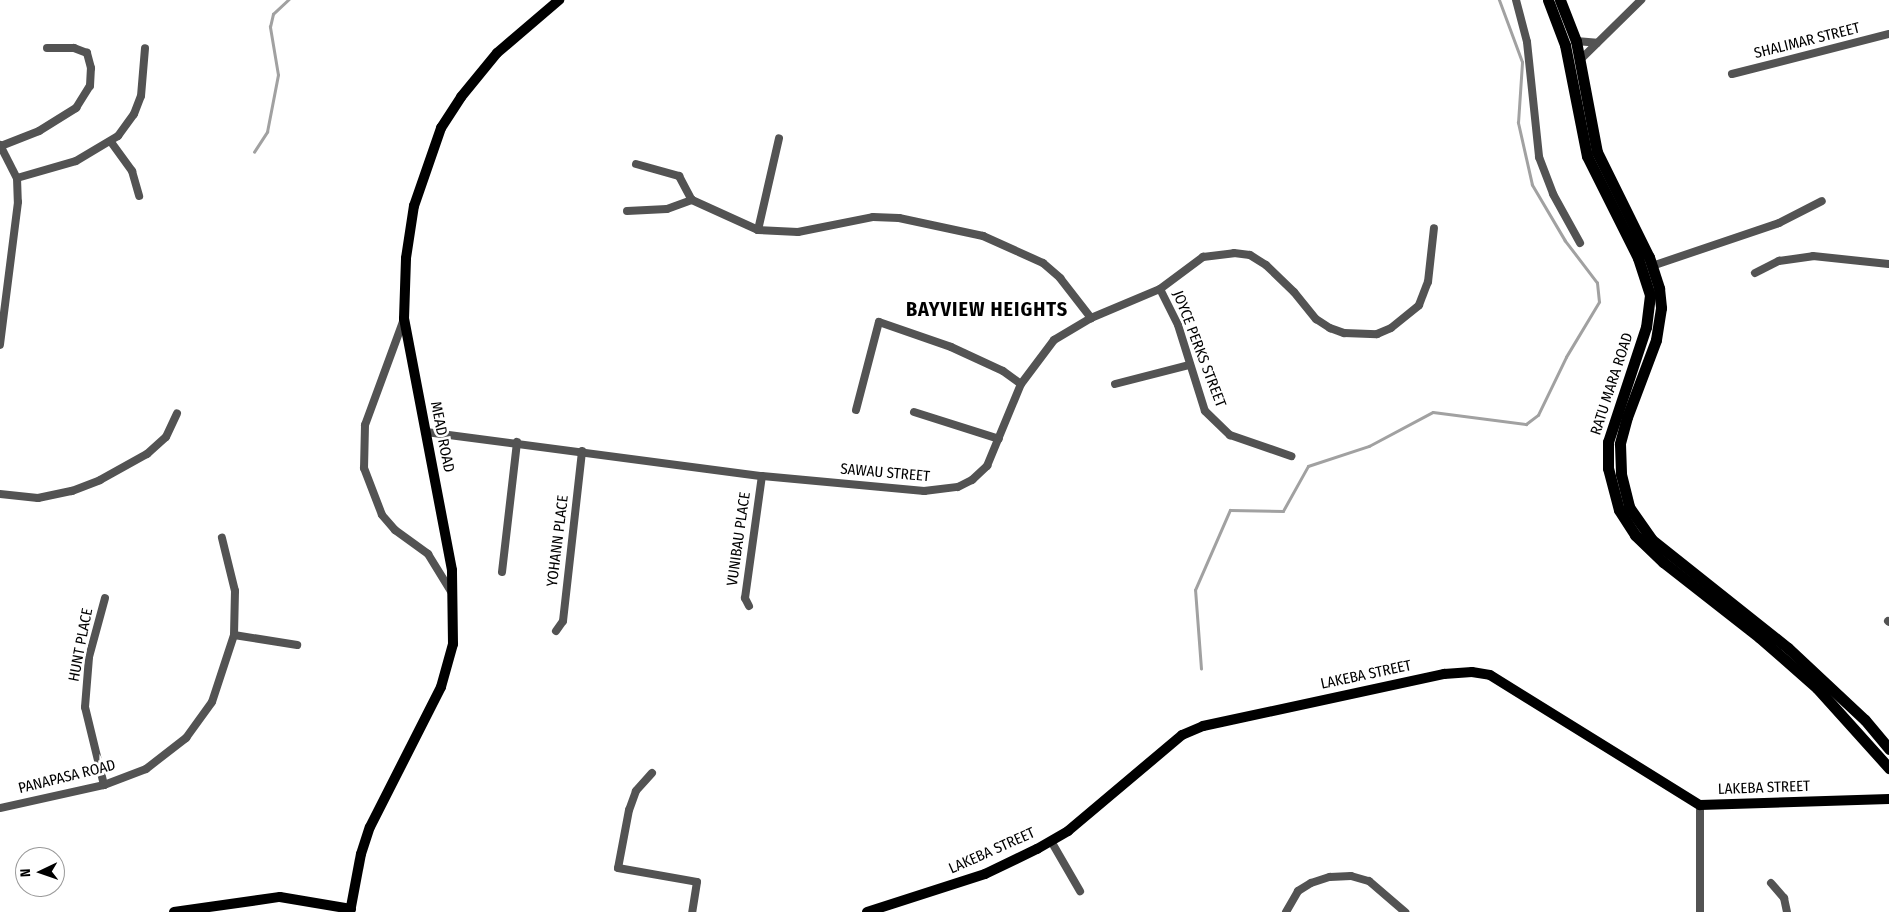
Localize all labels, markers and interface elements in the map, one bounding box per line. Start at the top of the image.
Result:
street label: SHALIMAR STREET [1752,19,1862,63]
street label: JOYCE PERKS STREET [1169,288,1229,410]
district label: BAYVIEW HEIGHTS [904,297,1070,321]
street label: RATU MARA ROAD [1587,330,1637,438]
street label: MEAD ROAD [426,400,458,474]
street label: SAWAU STREET [839,460,931,486]
street label: VUNIBAU PLACE [724,491,754,587]
street label: YOHANN PLACE [543,494,573,588]
street label: HUNT PLACE [65,607,97,683]
street label: LAKEBA STREET [1319,657,1413,693]
street label: PANAPASA ROAD [17,756,117,798]
street label: LAKEBA STREET [1718,777,1810,799]
street label: LAKEBA STREET [946,824,1038,878]
north arrow [15,847,65,897]
text: N [17,868,34,877]

